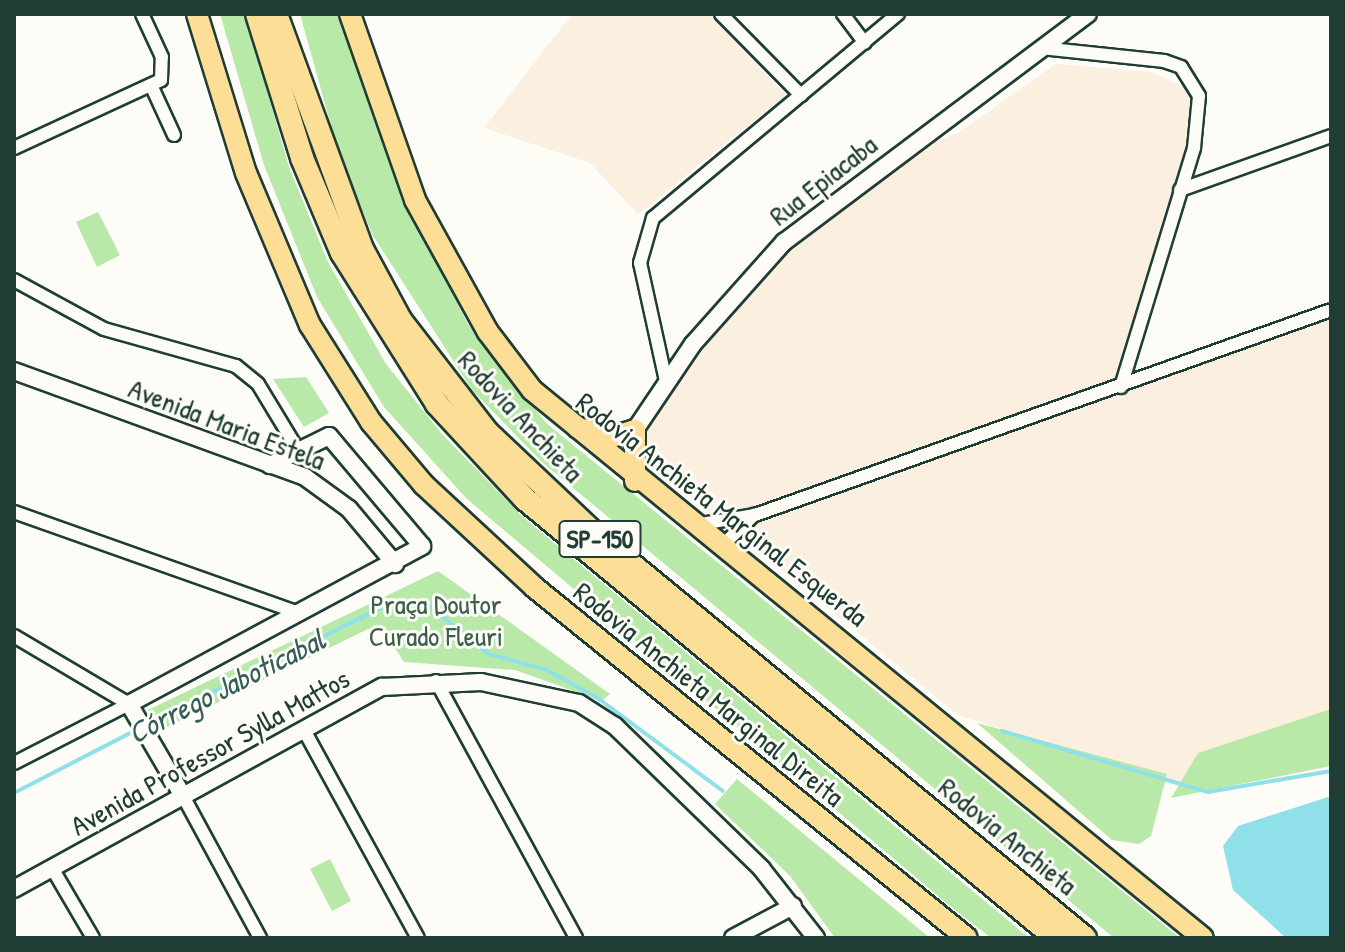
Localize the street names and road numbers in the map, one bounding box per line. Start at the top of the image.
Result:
street label: Rua Epiacaba [763,128,883,232]
street label: Rodovia Anchieta [451,343,591,489]
street label: Avenida Maria Estela [124,371,330,477]
street label: Rodovia Anchieta Marginal Esquerda [570,385,874,633]
road number: SP-150 [558,517,642,561]
street label: Rodovia Anchieta Marginal Direita [567,575,851,813]
street label: Avenida Professor Sylla Mattos [65,661,355,843]
street label: Rodovia Anchieta [932,770,1084,902]

